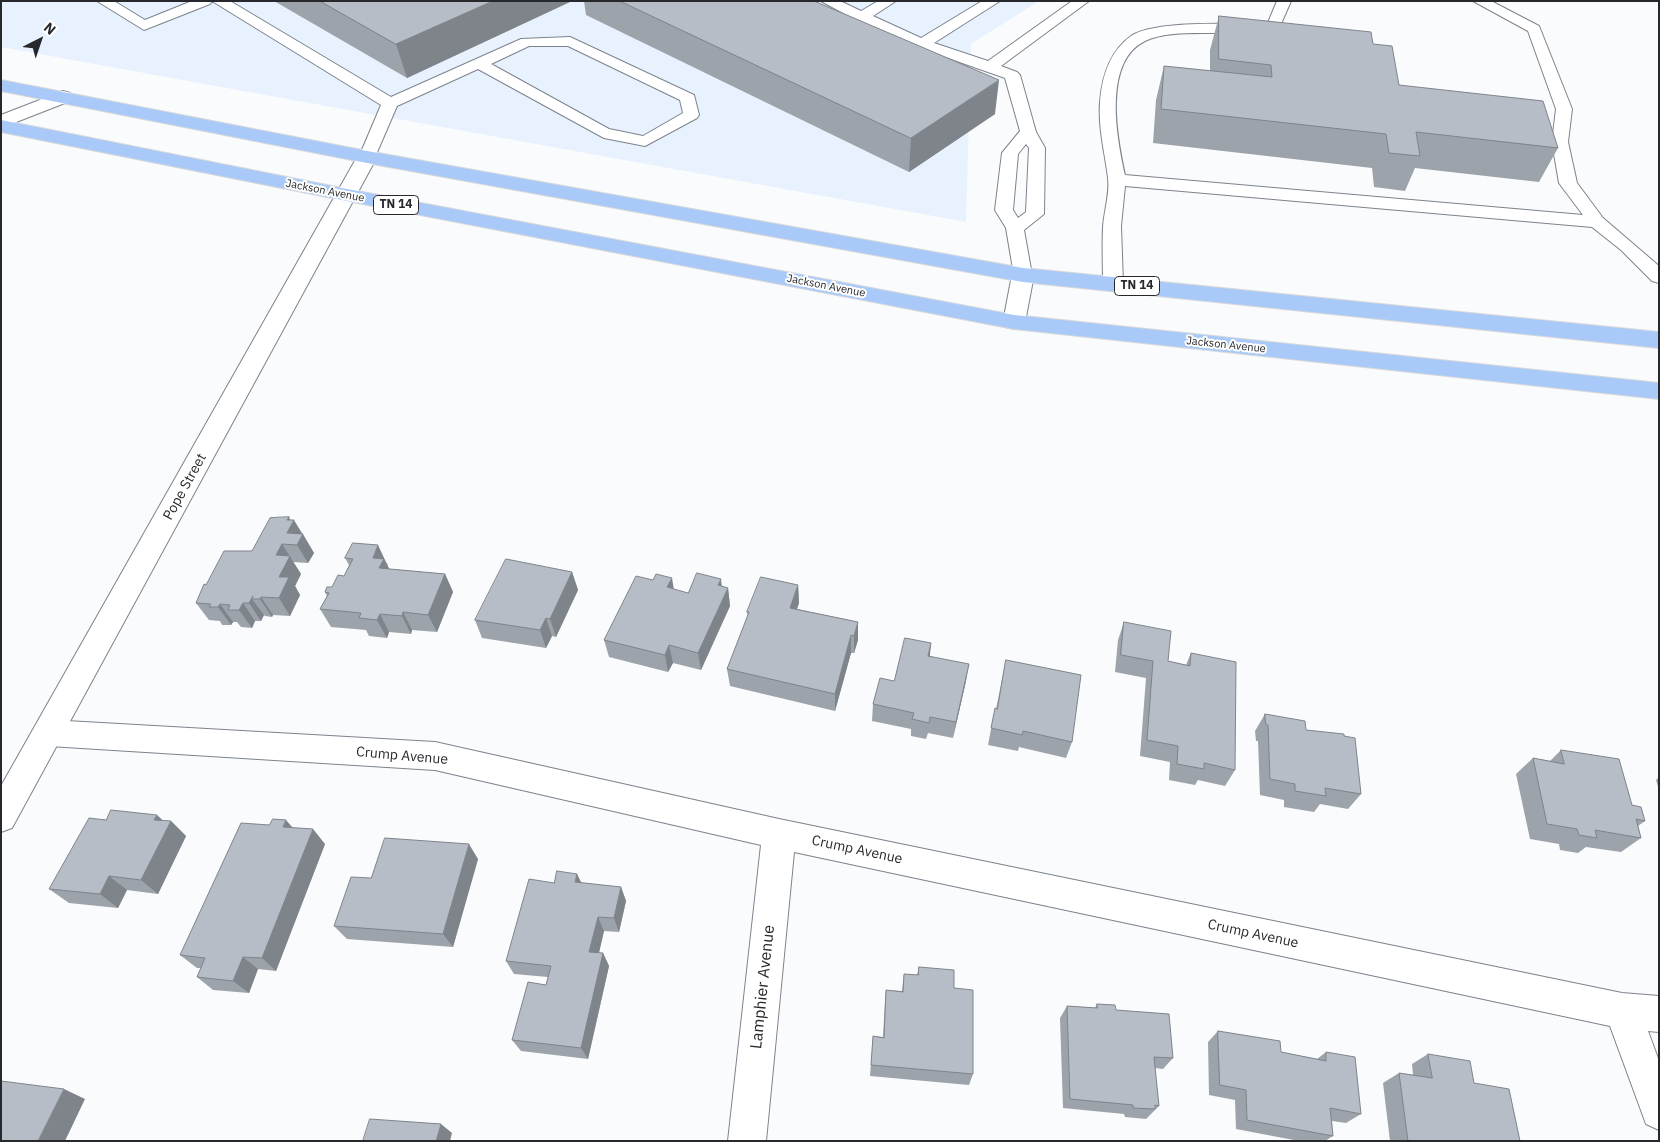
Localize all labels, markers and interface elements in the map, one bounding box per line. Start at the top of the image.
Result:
north arrow [15,15,65,65]
text: N [40,19,60,39]
street label: Jackson Avenue [285,177,365,205]
road number: TN 14 [374,196,418,214]
street label: Jackson Avenue [786,272,866,300]
road number: TN 14 [1114,276,1160,296]
street label: Jackson Avenue [1186,334,1266,356]
street label: Pope Street [160,451,210,523]
street label: Crump Avenue [355,744,449,768]
street label: Crump Avenue [810,832,904,868]
street label: Crump Avenue [1206,916,1300,952]
street label: Lamphier Avenue [747,924,779,1050]

